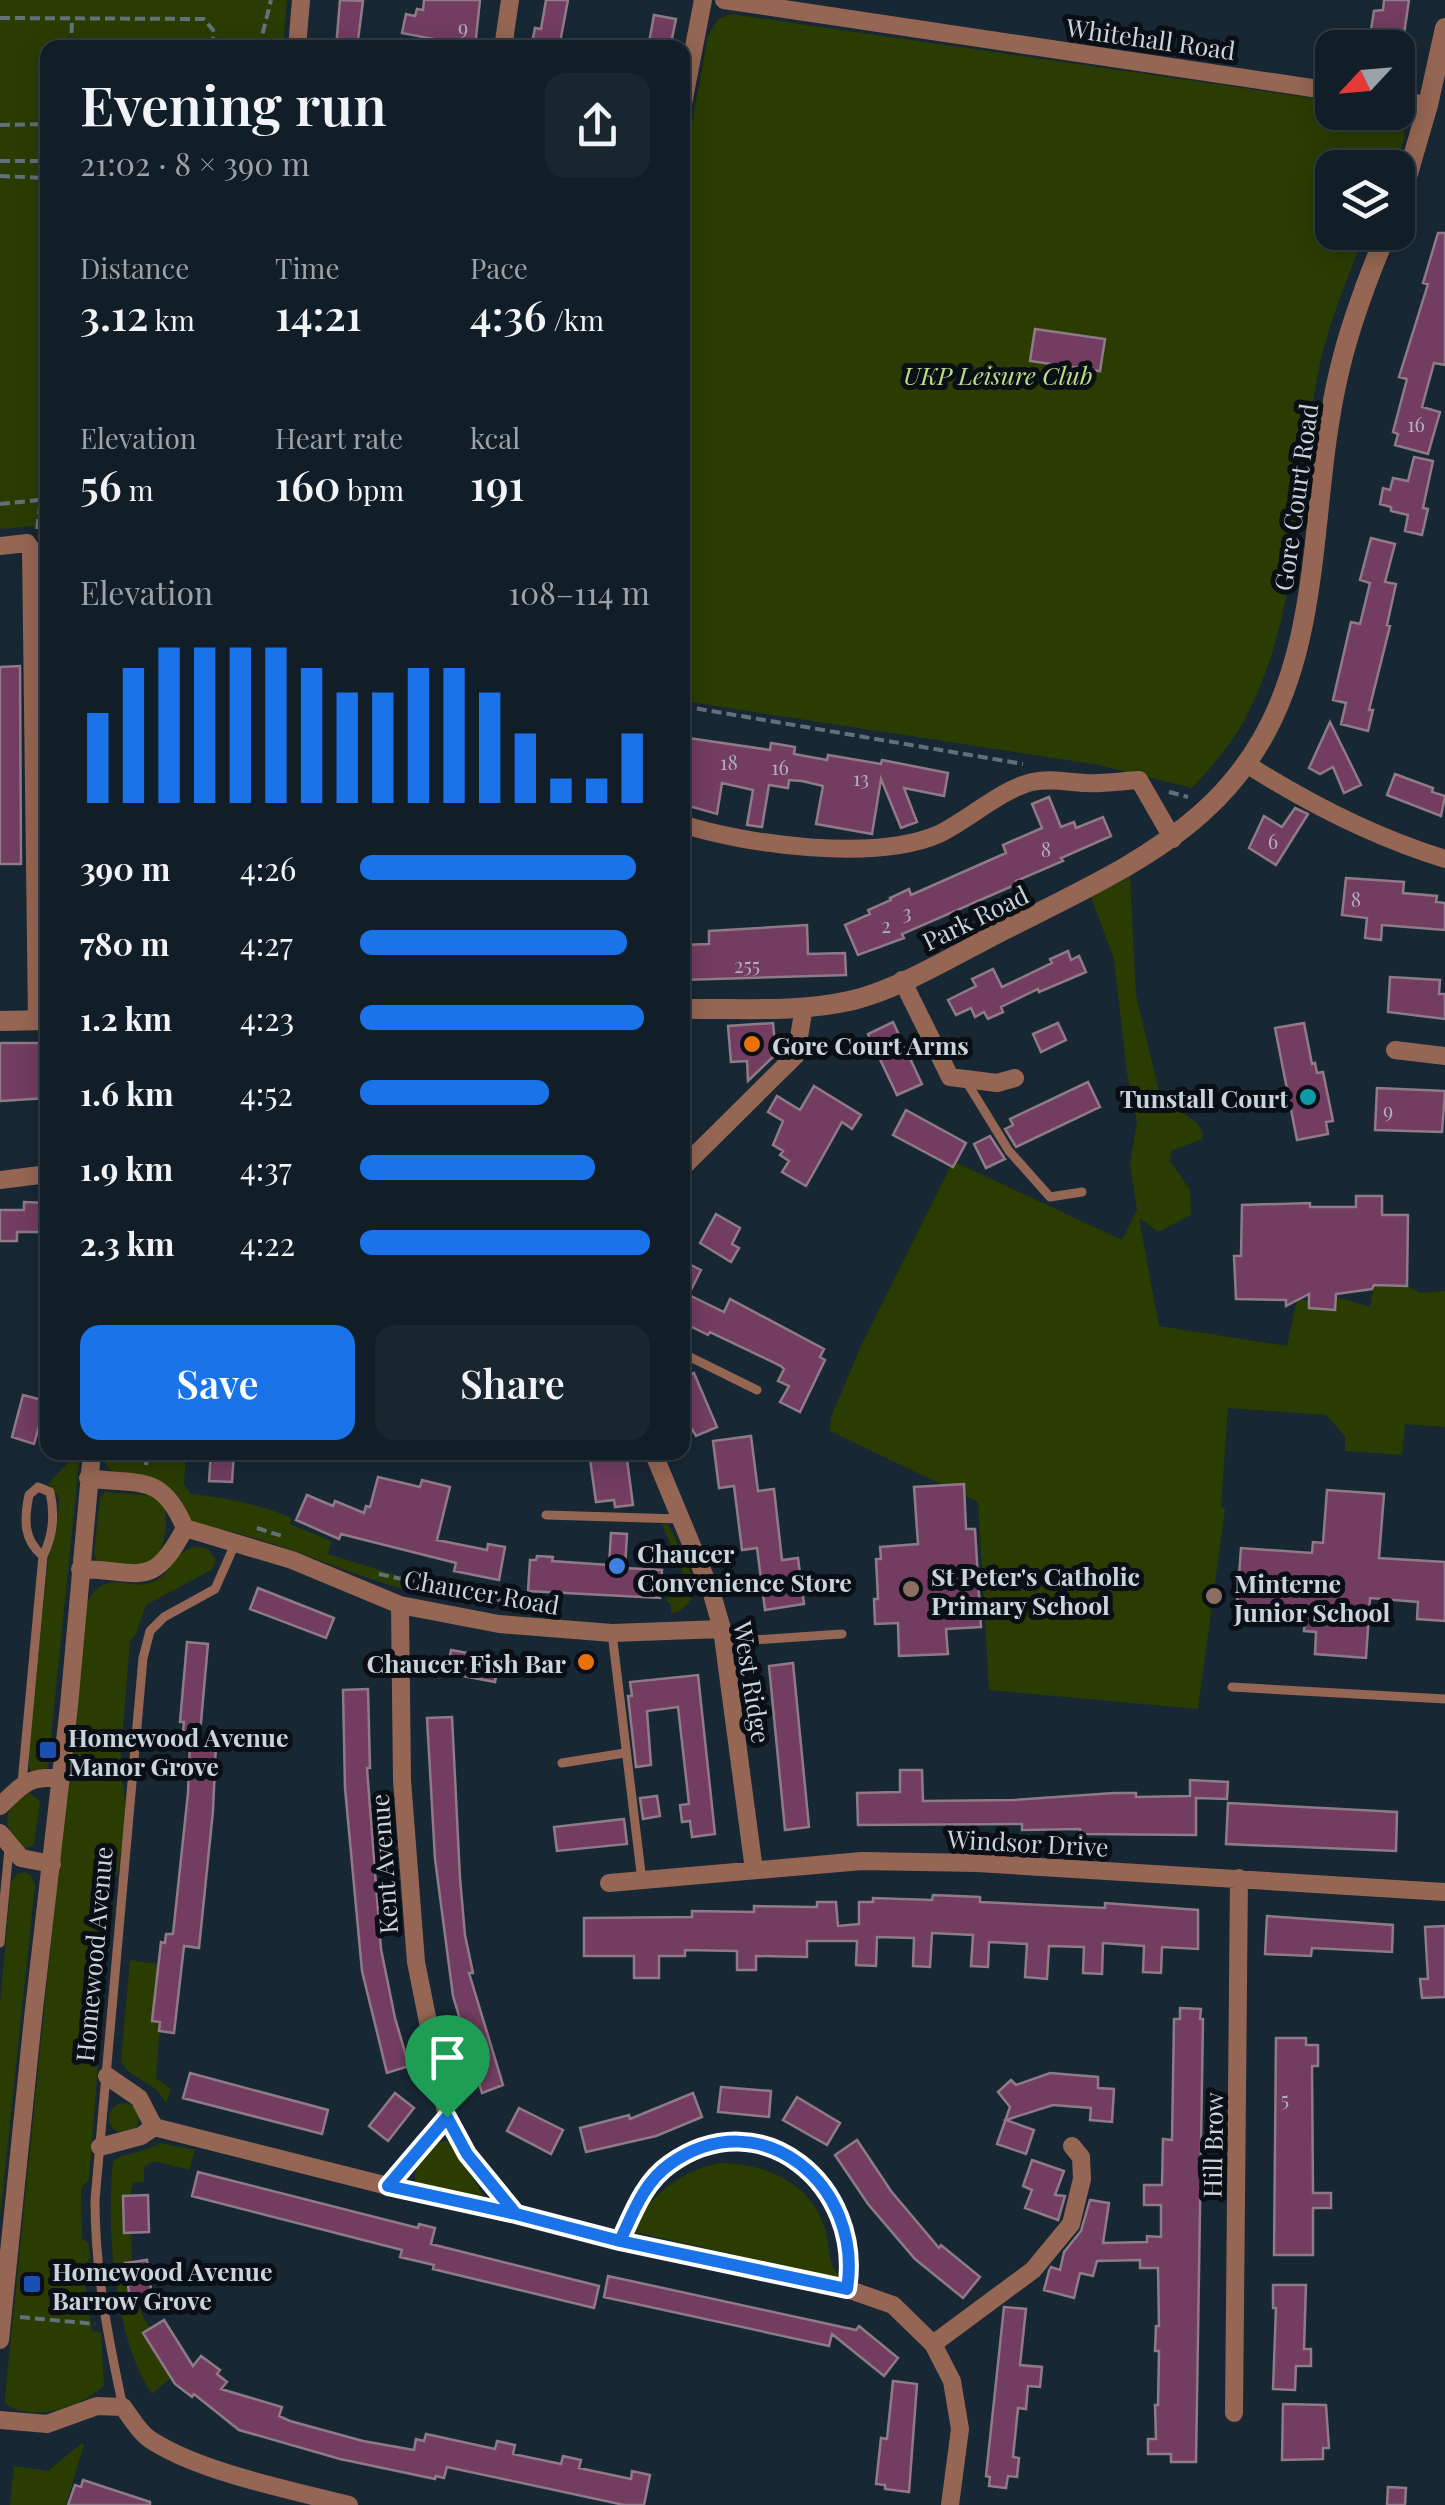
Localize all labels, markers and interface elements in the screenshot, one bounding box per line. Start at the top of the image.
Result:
street label: Whitehall Road [1063,10,1238,66]
house number: 9 [458,13,468,40]
north arrow [1315,30,1415,130]
map controls [1315,30,1415,250]
text: Evening run [80,66,387,140]
button: share [545,73,650,178]
text: 21:02 · 8 × 390 m [80,141,310,184]
button: layers [1315,150,1415,250]
text: Distance [80,249,189,286]
text: Time [275,249,340,286]
text: Pace [470,249,528,286]
text: 3.12 [80,286,148,342]
text: 14:21 [275,286,362,342]
text: 4:36 [470,286,546,342]
text: km [148,301,195,338]
text: /km [546,301,604,338]
park label: UKP Leisure Club [903,358,1093,391]
street label: Gore Court Road [1266,401,1324,593]
house number: 16 [1407,410,1425,437]
text: Elevation [80,419,196,456]
text: Heart rate [275,419,403,456]
text: kcal [470,419,520,456]
text: 56 [80,456,122,512]
text: 160 [275,456,340,512]
text: 191 [470,456,524,512]
text: m [122,471,154,508]
text: bpm [340,471,404,508]
text: Elevation [80,570,213,613]
text: 108–114 m [508,570,650,613]
house number: 18 [720,748,738,775]
house number: 16 [771,753,789,780]
house number: 13 [853,764,869,791]
house number: 6 [1268,827,1278,854]
house number: 8 [1041,835,1051,862]
text: 390 m [80,846,170,889]
text: 4:26 [240,846,296,889]
street label: Park Road [917,877,1033,957]
house number: 8 [1351,885,1361,912]
house number: 3 [902,898,912,925]
house number: 2 [881,911,891,938]
text: 780 m [80,921,170,964]
text: 4:27 [240,921,293,964]
house number: 255 [734,951,760,978]
text: 1.2 km [80,996,172,1039]
text: 4:23 [240,996,294,1039]
place label: Gore Court Arms [772,1028,969,1061]
marker: Gore Court Arms [741,1033,763,1055]
text: 1.6 km [80,1071,174,1114]
text: 4:52 [240,1071,293,1114]
place label: Tunstall Court [1120,1081,1288,1114]
marker: Tunstall Court [1297,1086,1319,1108]
house number: 9 [1383,1096,1393,1123]
text: 1.9 km [80,1146,173,1189]
text: 4:37 [240,1146,292,1189]
text: 2.3 km [80,1221,175,1264]
text: 4:22 [240,1221,295,1264]
button: Save [80,1325,355,1440]
button: Share [375,1325,650,1440]
place label: Chaucer Convenience Store [637,1536,852,1598]
marker: Chaucer Convenience Store [606,1555,628,1577]
place label: St Peter's Catholic Primary School [931,1559,1140,1621]
street label: Chaucer Road [402,1561,562,1621]
place label: Minterne Junior School [1233,1566,1390,1628]
marker: St Peter's Catholic Primary School [900,1578,922,1600]
marker: Minterne Junior School [1203,1585,1225,1607]
street label: West Ridge [727,1618,779,1745]
place label: Chaucer Fish Bar [367,1646,566,1679]
marker: Chaucer Fish Bar [575,1651,597,1673]
place label: Homewood Avenue Manor Grove [68,1720,289,1782]
marker: Homewood Avenue Manor Grove [37,1739,59,1761]
street label: Kent Avenue [362,1793,404,1935]
street label: Windsor Drive [945,1821,1110,1863]
street label: Homewood Avenue [67,1845,119,2063]
pin [405,2015,490,2118]
icon: arrive [420,2030,475,2085]
house number: 5 [1281,2085,1289,2112]
street label: Hill Brow [1195,2091,1229,2198]
place label: Homewood Avenue Barrow Grove [52,2254,273,2316]
marker: Homewood Avenue Barrow Grove [21,2273,43,2295]

